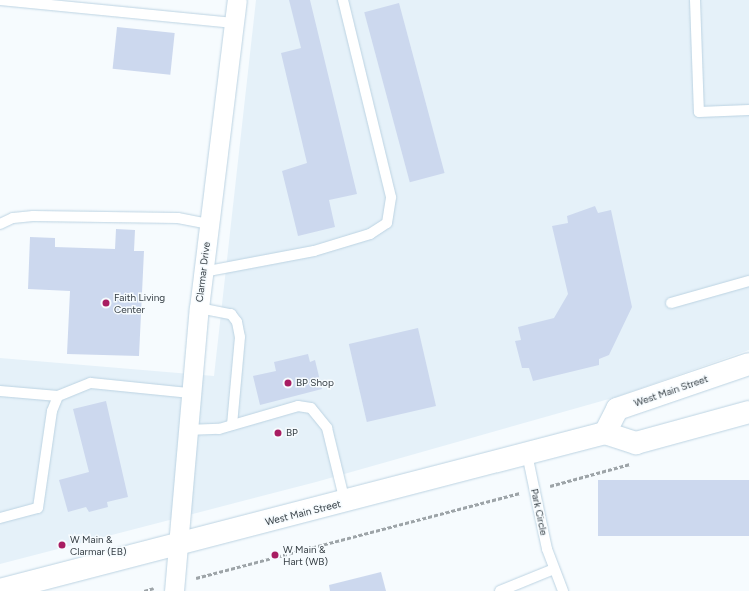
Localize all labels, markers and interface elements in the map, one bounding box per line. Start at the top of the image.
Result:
street label: Clarmar Drive [193,241,213,303]
place label: Faith Living Center [114,291,165,314]
marker: Faith Living Center [101,298,111,308]
street label: West Main Street [632,373,710,409]
place label: BP Shop [296,377,334,389]
marker: BP Shop [283,378,293,388]
place label: BP [286,427,298,439]
marker: BP [273,428,283,438]
street label: Park Circle [528,488,550,536]
street label: West Main Street [264,498,342,528]
place label: W Main & Clarmar (EB) [70,533,126,556]
marker: W Main & Clarmar (EB) [57,540,67,550]
place label: W Main & Hart (WB) [283,543,328,566]
marker: W Main & Hart (WB) [270,550,280,560]

